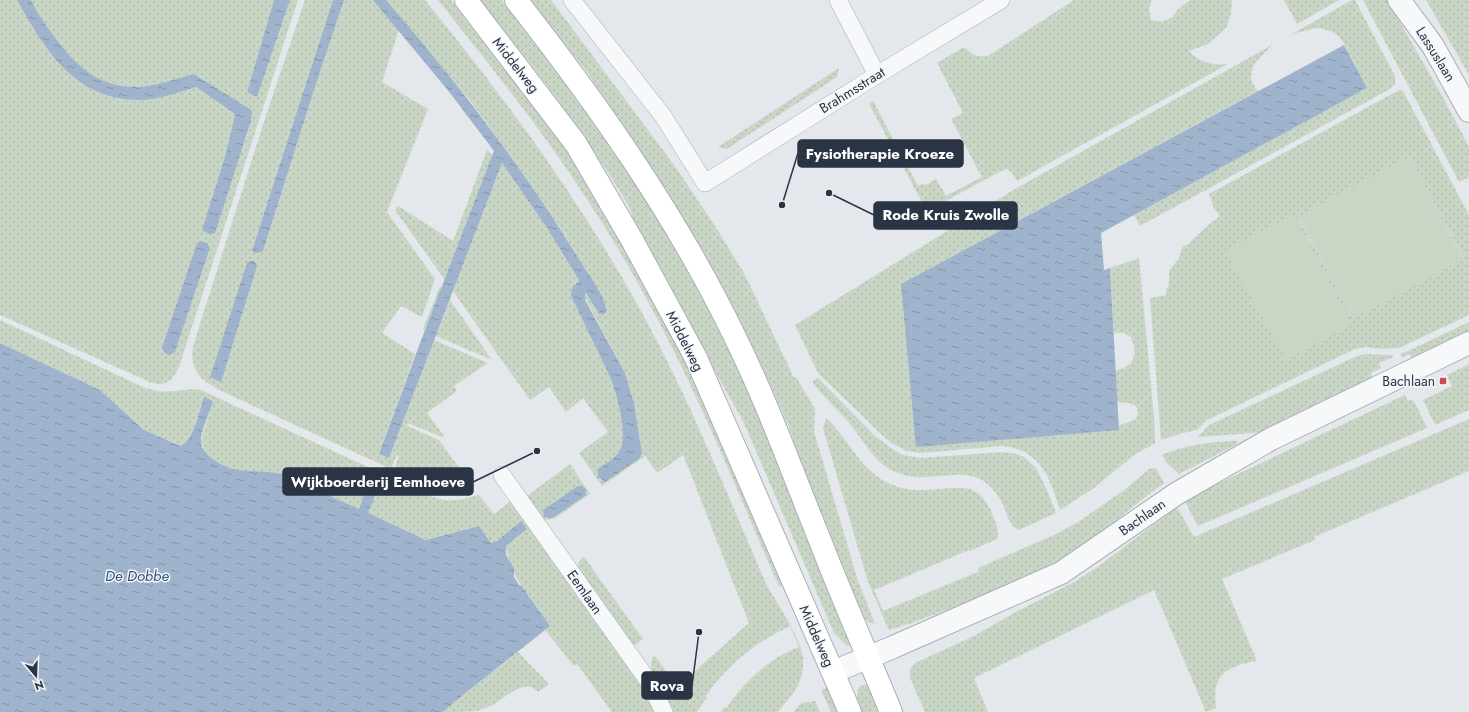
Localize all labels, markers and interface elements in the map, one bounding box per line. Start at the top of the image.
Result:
street label: Lassuslaan [1411,23,1461,85]
street label: Middelweg [488,33,544,97]
street label: Brahmsstraat [815,62,889,118]
callout: Fysiotherapie Kroeze [798,140,963,167]
text: Fysiotherapie Kroeze [806,143,955,165]
callout: Rode Kruis Zwolle [874,202,1017,229]
text: Rode Kruis Zwolle [883,204,1010,226]
street label: Middelweg [661,307,709,375]
place label: Bachlaan [1382,371,1435,391]
marker: Bachlaan [1438,376,1448,386]
callout: Wijkboerderij Eemhoeve [283,468,473,495]
text: Wijkboerderij Eemhoeve [291,471,466,493]
street label: Bachlaan [1115,494,1169,540]
water label: De Dobbe [105,565,169,587]
street label: Eemlaan [563,566,607,618]
street label: Middelweg [794,602,840,670]
north arrow [16,656,56,696]
callout: Rova [642,672,692,699]
text: Rova [650,675,684,697]
text: N [33,676,46,694]

